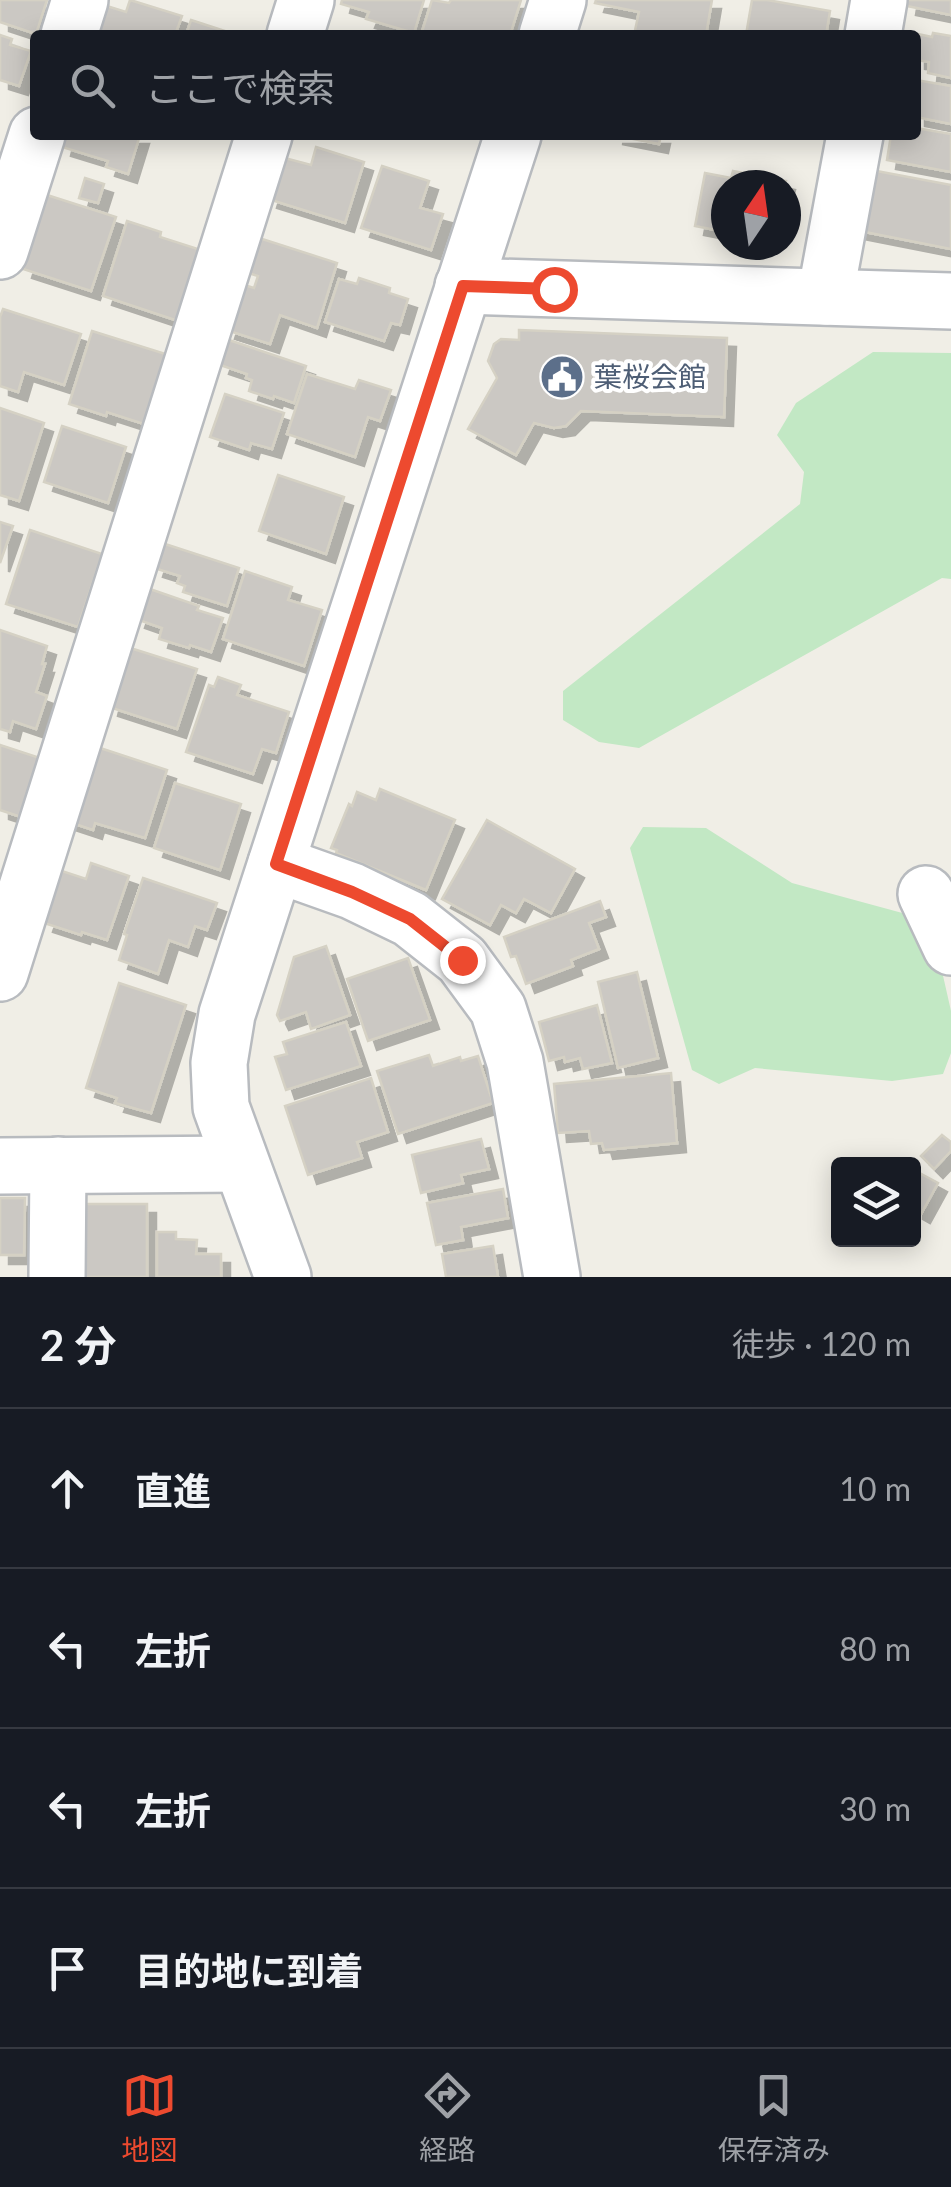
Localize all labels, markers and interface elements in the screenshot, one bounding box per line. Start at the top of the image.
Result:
search box [30,30,921,140]
icon: search [65,58,120,113]
text: ここで検索 [145,64,335,110]
north arrow [711,170,801,260]
route start [532,267,578,313]
public building icon: 葉桜会館 [539,354,585,400]
place label: 葉桜会館 [594,359,706,393]
route end [440,938,486,984]
map controls [831,1157,921,1247]
button: layers [831,1157,921,1247]
text: 2 分 [40,1320,117,1370]
text: 徒歩 · 120 m [732,1324,911,1363]
icon: ahead [40,1461,95,1516]
text: 直進 [135,1467,211,1513]
text: 10 m [839,1469,911,1508]
icon: left [40,1621,95,1676]
text: 左折 [135,1627,211,1673]
text: 80 m [839,1629,911,1668]
icon: left [40,1781,95,1836]
text: 左折 [135,1787,211,1833]
text: 30 m [839,1789,911,1828]
icon: arrive [40,1941,95,1996]
text: 目的地に到着 [135,1947,363,1993]
tab: 地図 [121,2068,177,2168]
tab: 経路 [419,2068,476,2168]
tab: 保存済み [718,2068,830,2168]

